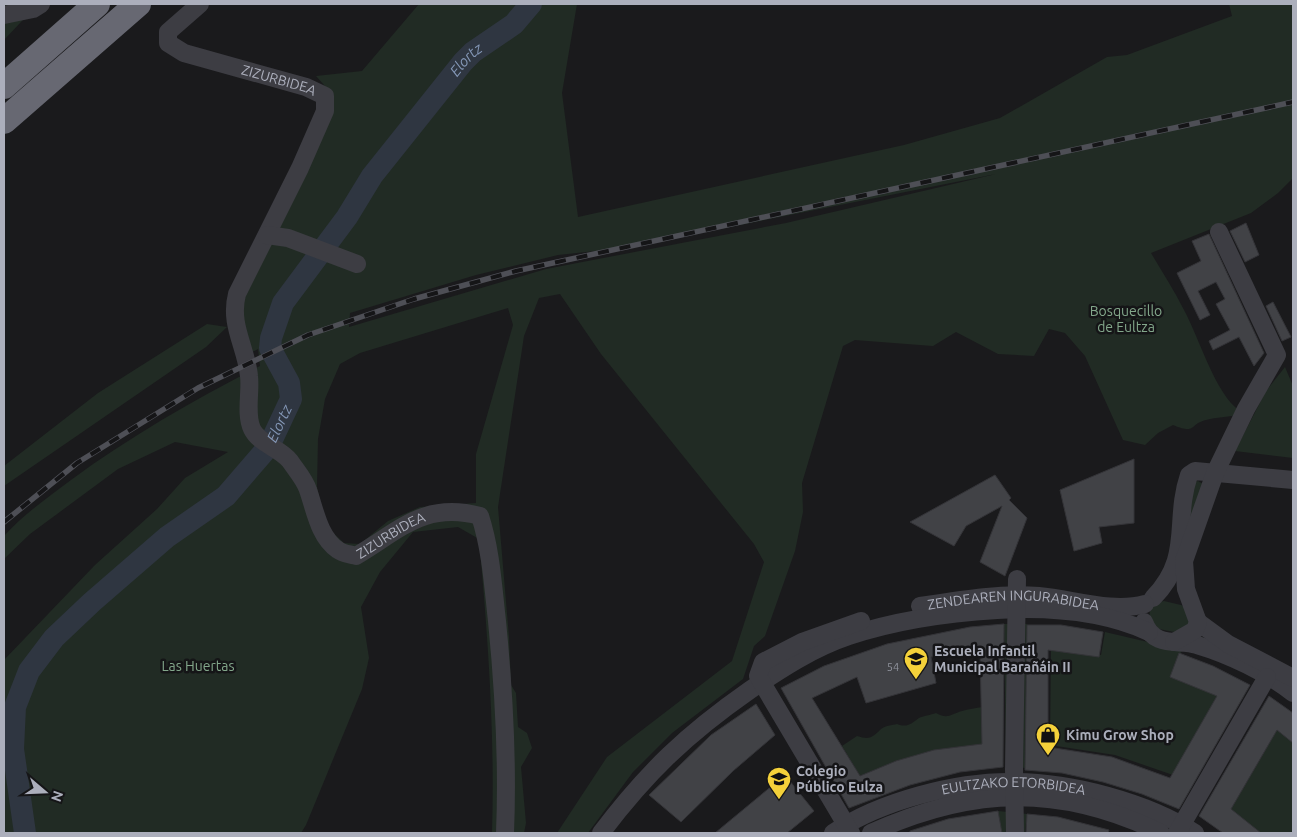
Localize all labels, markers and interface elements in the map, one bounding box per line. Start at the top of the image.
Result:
water label: Elortz [446,39,486,79]
street label: ZIZURBIDEA [240,61,319,99]
park label: Bosquecillo de Eultza [1090,303,1162,335]
water label: Elortz [263,401,296,445]
street label: ZIZURBIDEA [354,509,427,562]
street label: ZENDEAREN INGURABIDEA [926,587,1100,613]
place label: Escuela Infantil Municipal Barañáin II [934,643,1071,675]
school or university icon: Escuela Infantil Municipal Barañáin II [903,646,929,680]
park label: Las Huertas [161,658,235,674]
house number: 54 [887,661,899,673]
shop icon: Kimu Grow Shop [1035,722,1061,756]
place label: Kimu Grow Shop [1066,727,1174,743]
place label: Colegio Público Eulza [796,763,883,795]
school or university icon: Colegio Público Eulza [766,766,792,800]
north arrow [20,767,70,817]
street label: EULTZAKO ETORBIDEA [940,774,1087,798]
text: N [48,789,67,804]

